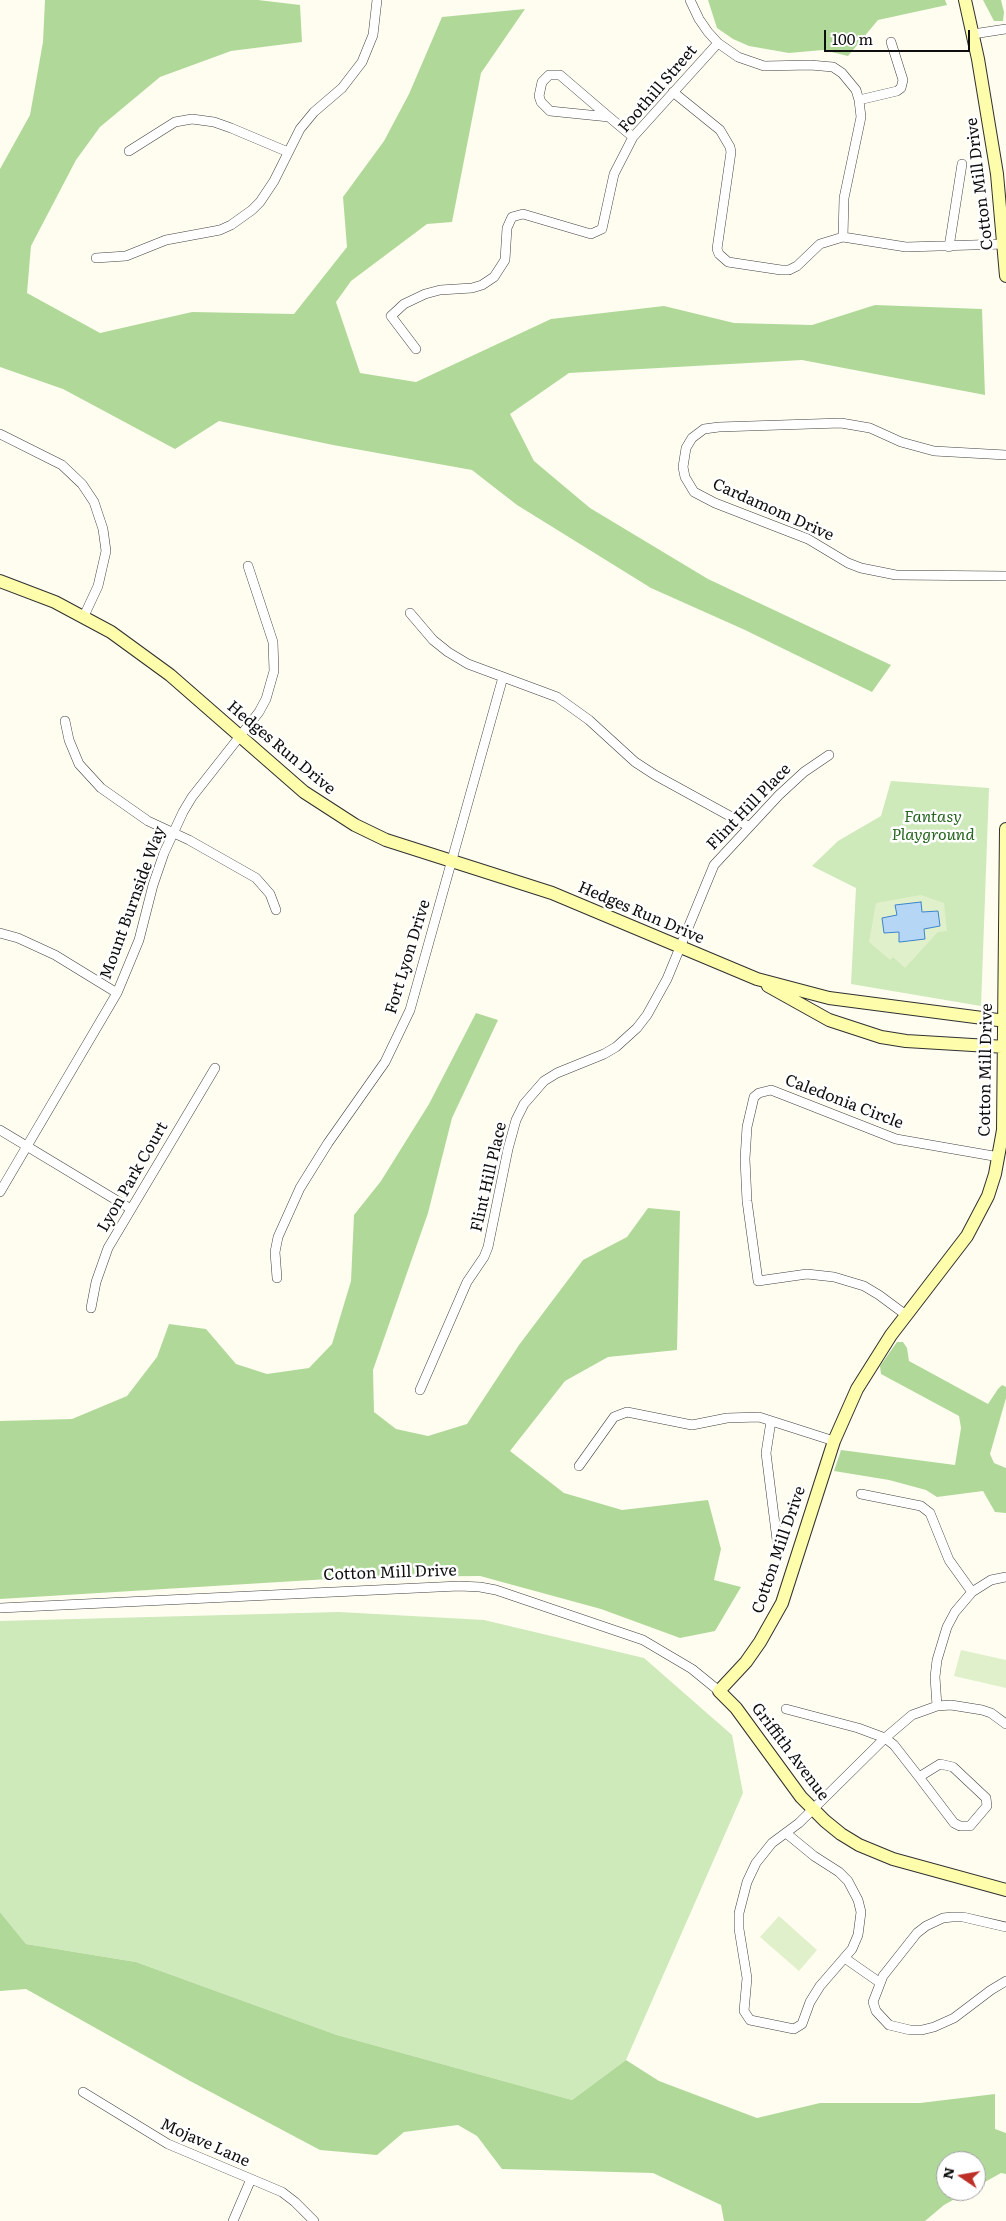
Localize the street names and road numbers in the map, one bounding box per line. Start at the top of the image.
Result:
street label: Foothill Street [615,41,701,137]
street label: Cotton Mill Drive [962,117,998,251]
street label: Cardamom Drive [709,475,837,545]
street label: Hedges Run Drive [223,697,339,799]
street label: Flint Hill Place [703,760,795,854]
street label: Mount Burnside Way [96,824,170,982]
street label: Hedges Run Drive [575,878,707,948]
street label: Fort Lyon Drive [381,897,435,1017]
street label: Cotton Mill Drive [975,1003,997,1137]
street label: Caledonia Circle [782,1071,906,1133]
street label: Lyon Park Court [94,1119,172,1235]
street label: Flint Hill Place [467,1120,511,1234]
street label: Cotton Mill Drive [748,1484,810,1616]
street label: Cotton Mill Drive [323,1561,457,1585]
street label: Griffith Avenue [747,1699,833,1805]
street label: Mojave Lane [157,2115,253,2171]

